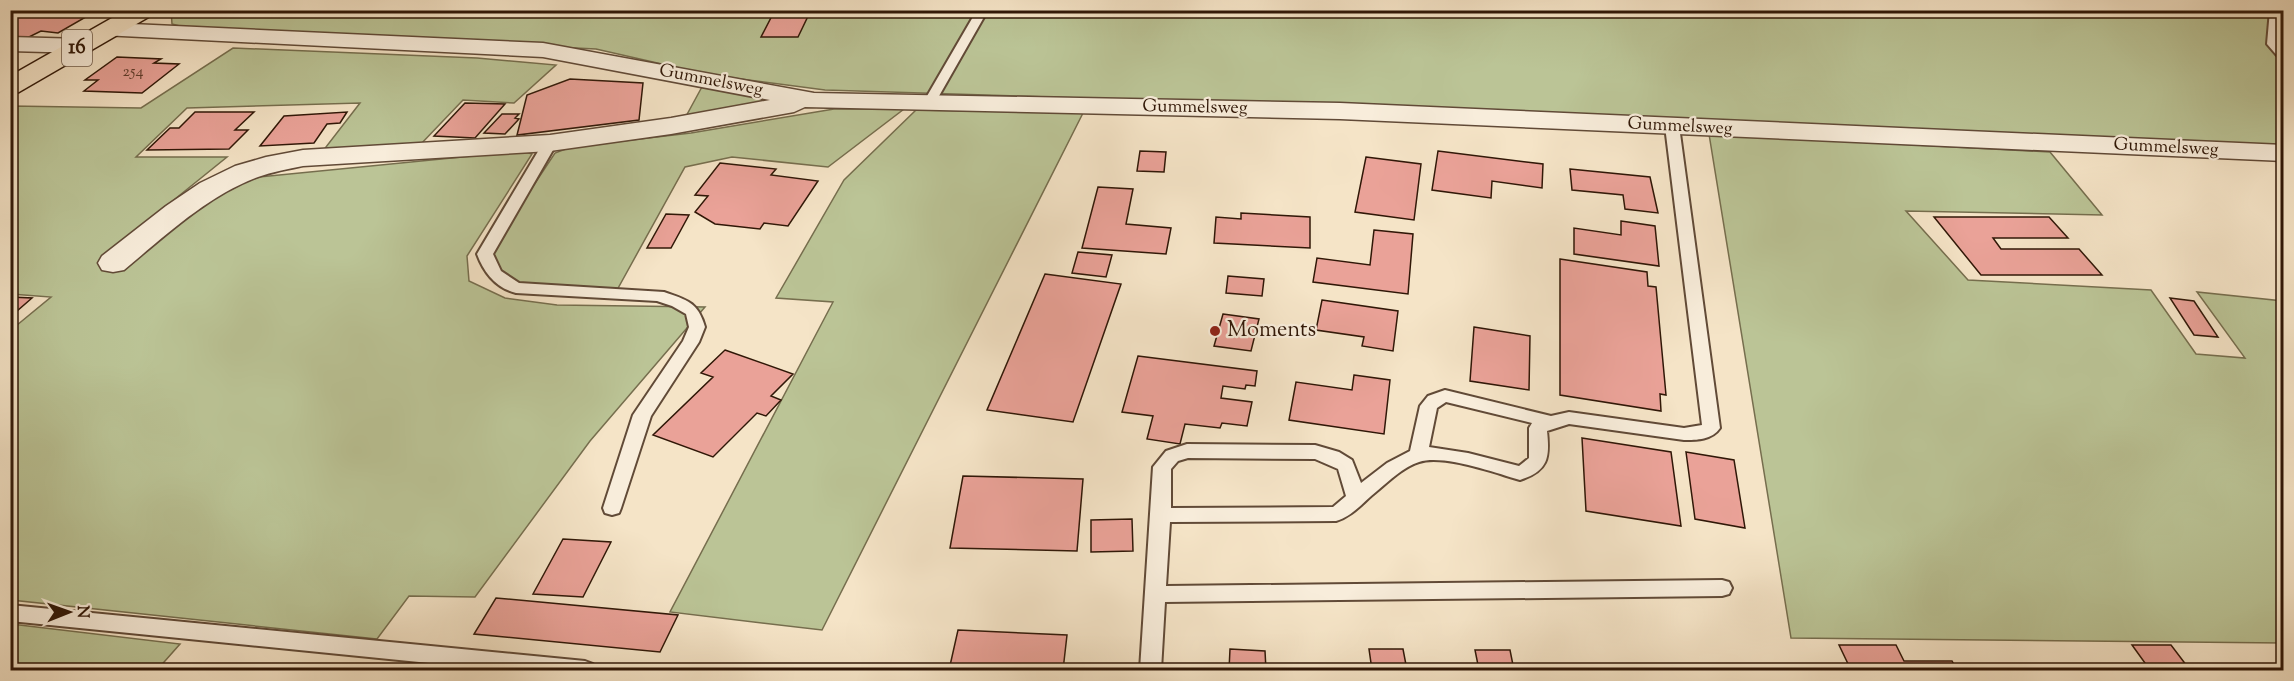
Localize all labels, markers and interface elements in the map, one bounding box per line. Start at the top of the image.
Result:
road number: 16 [62,30,92,66]
street label: Gummelsweg [657,58,765,104]
house number: 254 [122,61,144,84]
street label: Gummelsweg [1142,94,1248,122]
street label: Gummelsweg [1627,111,1733,143]
street label: Gummelsweg [2113,132,2219,164]
place label: Moments [1227,315,1316,347]
marker: Moments [1208,324,1222,338]
north arrow [39,582,99,642]
text: N [70,605,93,619]

